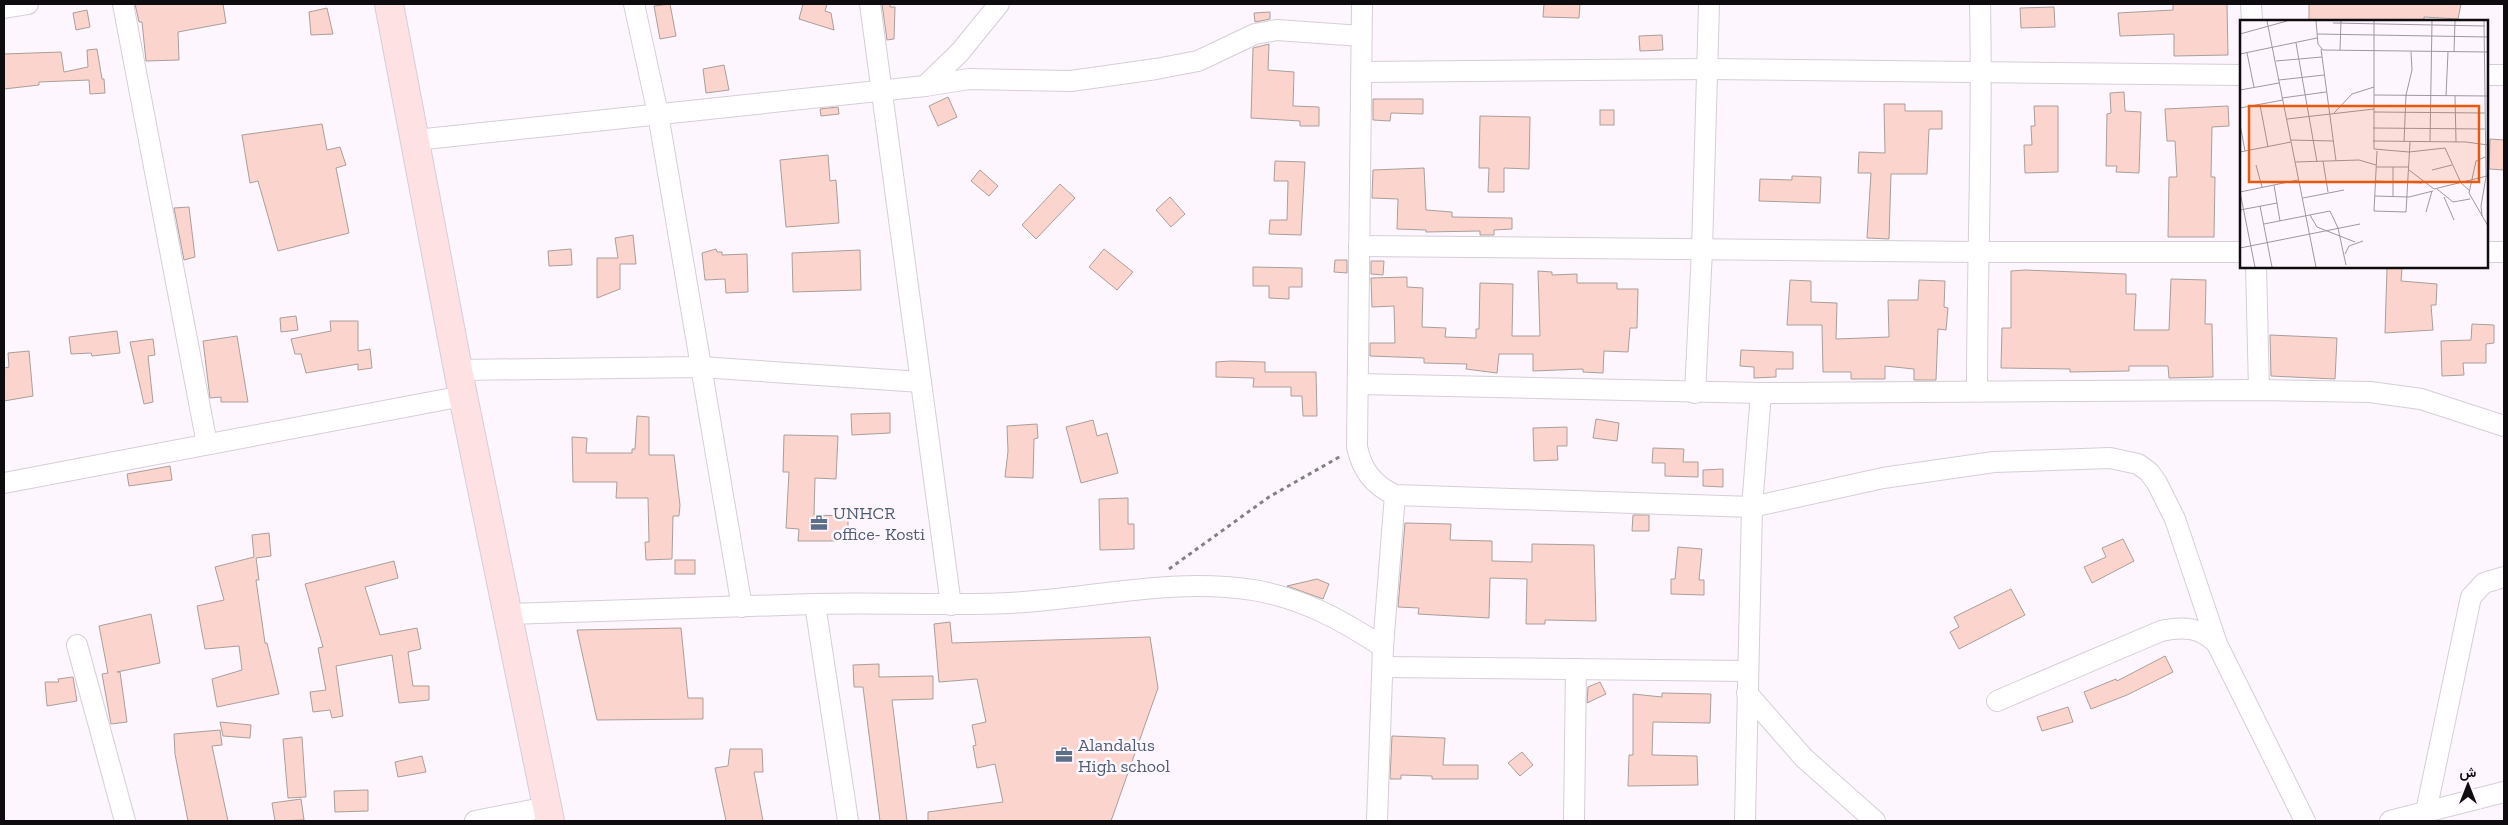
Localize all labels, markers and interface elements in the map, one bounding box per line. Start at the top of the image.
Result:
inset map [2240,20,2488,268]
place label: UNHCR office- Kosti [833,502,925,545]
office icon: UNHCR office- Kosti [809,513,829,533]
place label: Alandalus High school [1078,734,1170,777]
office icon: Alandalus High school [1054,745,1074,765]
north arrow [2443,760,2493,810]
text: ش [2460,764,2477,781]

